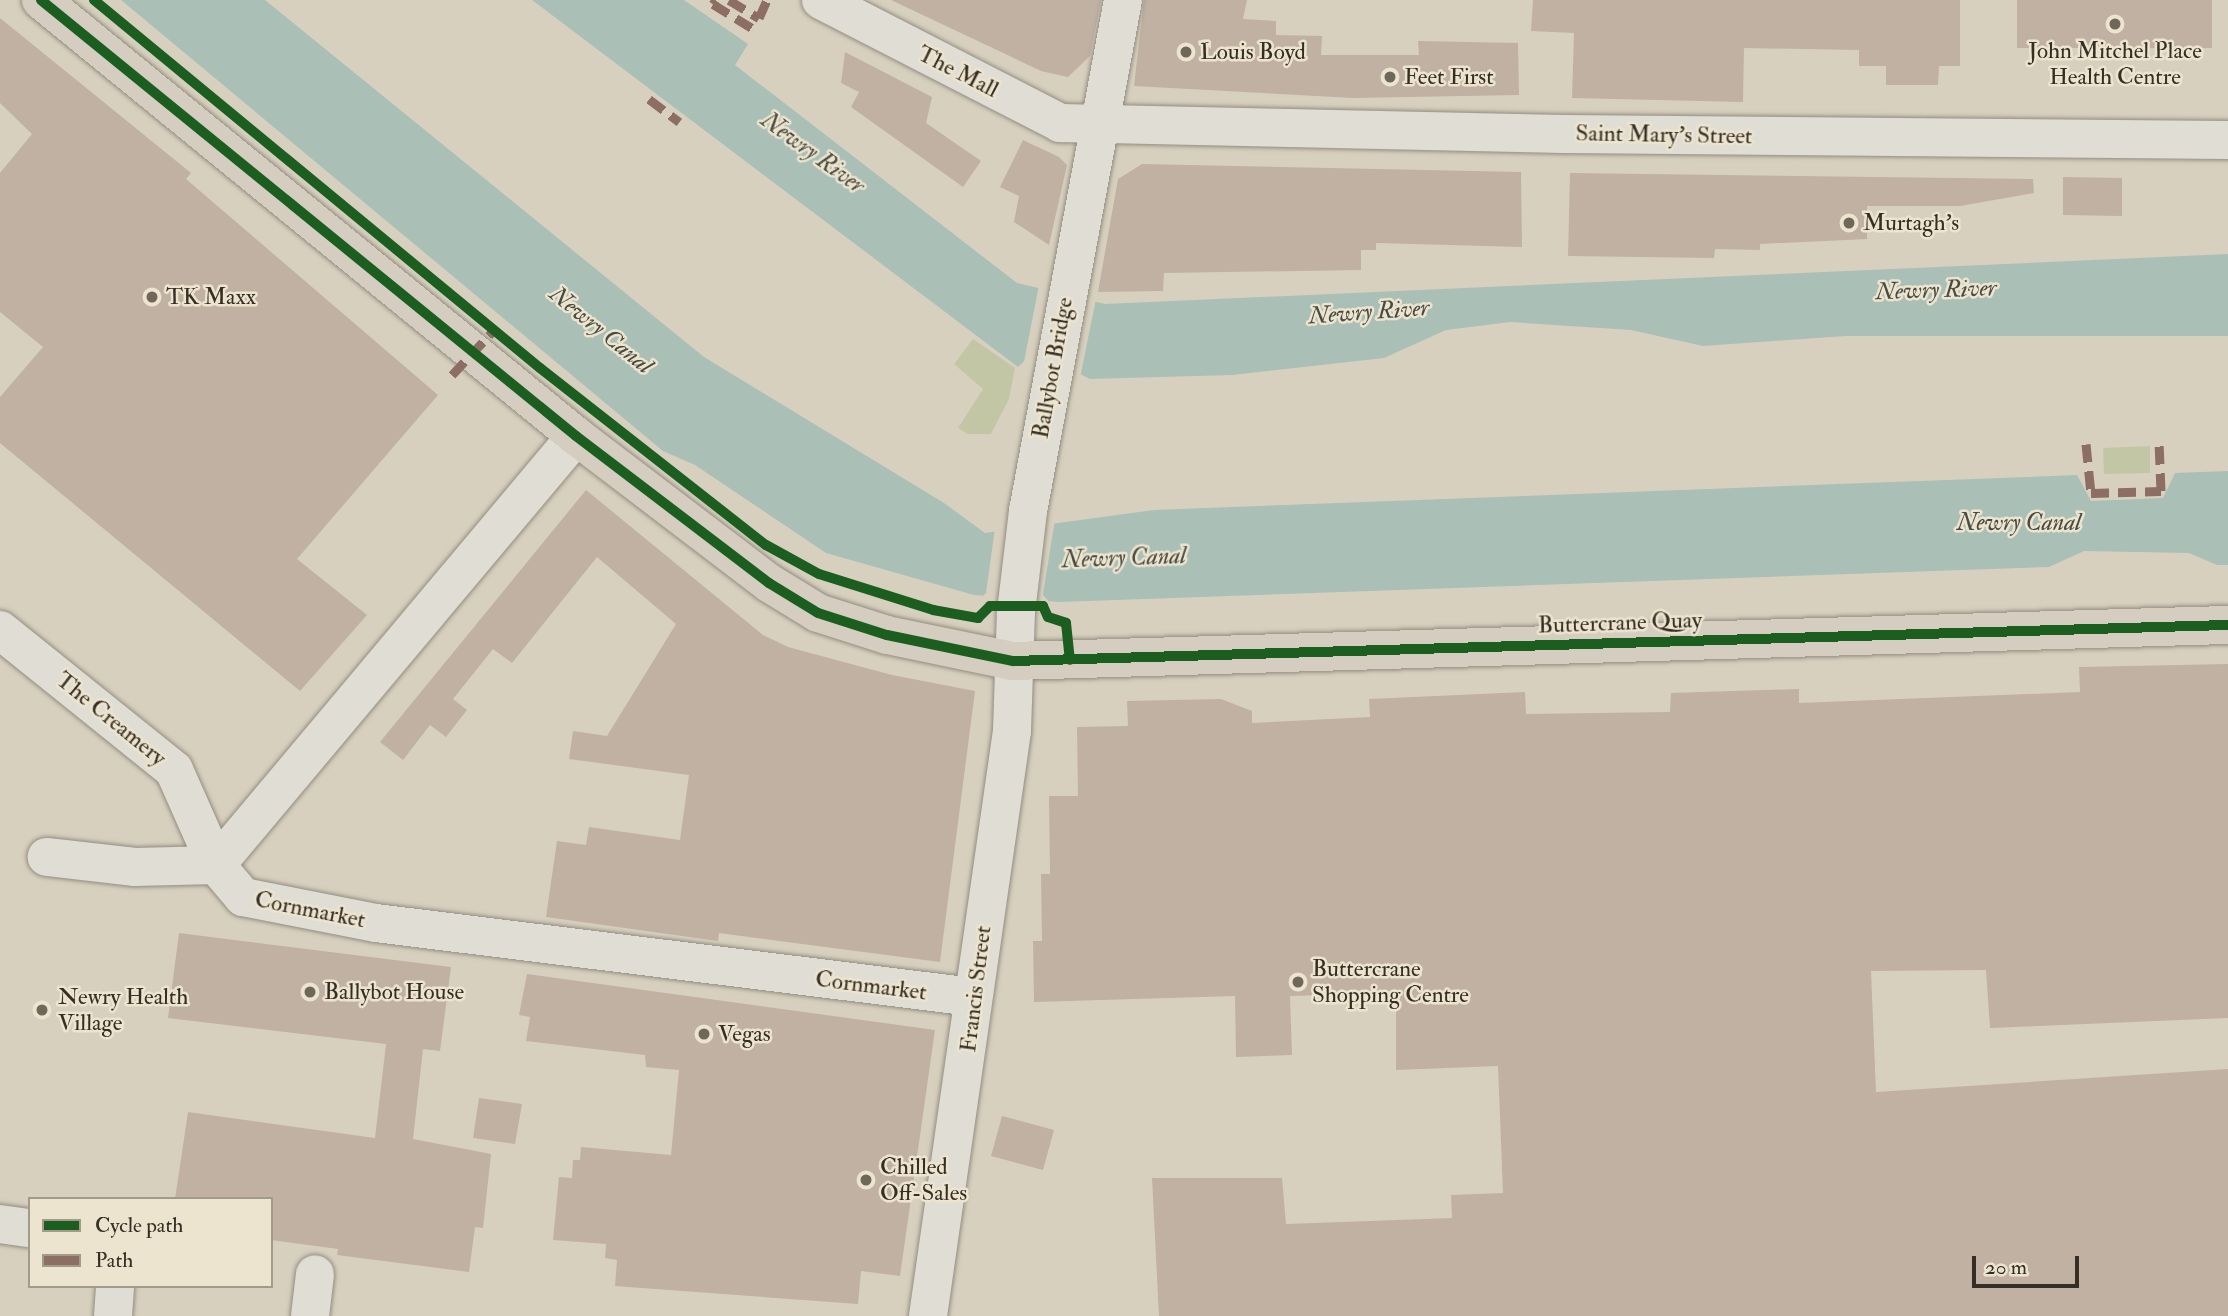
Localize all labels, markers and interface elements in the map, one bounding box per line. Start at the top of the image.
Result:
marker: John Mitchel Place Health Centre [2105,14,2125,34]
place label: John Mitchel Place Health Centre [2028,37,2202,91]
place label: Louis Boyd [1200,38,1306,66]
street label: The Mall [913,40,1003,104]
marker: Louis Boyd [1178,44,1194,60]
place label: Feet First [1404,63,1494,91]
marker: Feet First [1382,69,1398,85]
water label: Newry River [756,106,870,200]
street label: Saint Mary's Street [1575,120,1753,150]
place label: Murtagh's [1863,209,1959,237]
marker: Murtagh's [1841,215,1857,231]
water label: Newry River [1875,274,1997,306]
water label: Newry Canal [544,280,658,380]
place label: TK Maxx [166,283,256,311]
marker: TK Maxx [144,289,160,305]
water label: Newry River [1308,293,1430,331]
street label: Ballybot Bridge [1027,295,1079,441]
water label: Newry Canal [1957,509,2081,537]
water label: Newry Canal [1062,541,1186,575]
street label: Buttercrane Quay [1537,606,1703,640]
street label: The Creamery [50,666,172,772]
street label: Cornmarket [252,886,368,934]
street label: Francis Street [955,924,997,1054]
place label: Buttercrane Shopping Centre [1312,955,1469,1009]
street label: Cornmarket [814,965,928,1007]
marker: Buttercrane Shopping Centre [1290,974,1306,990]
place label: Ballybot House [324,978,464,1006]
place label: Newry Health Village [58,983,188,1037]
marker: Ballybot House [302,984,318,1000]
marker: Newry Health Village [32,1000,52,1020]
place label: Vegas [718,1020,771,1048]
marker: Vegas [696,1026,712,1042]
place label: Chilled Off-Sales [880,1153,967,1207]
marker: Chilled Off-Sales [858,1172,874,1188]
legend [28,1197,273,1288]
text: Cycle path [95,1212,183,1239]
scale bar [1976,1242,2083,1286]
text: Path [95,1247,133,1274]
text: 20 m [1985,1254,2027,1281]

